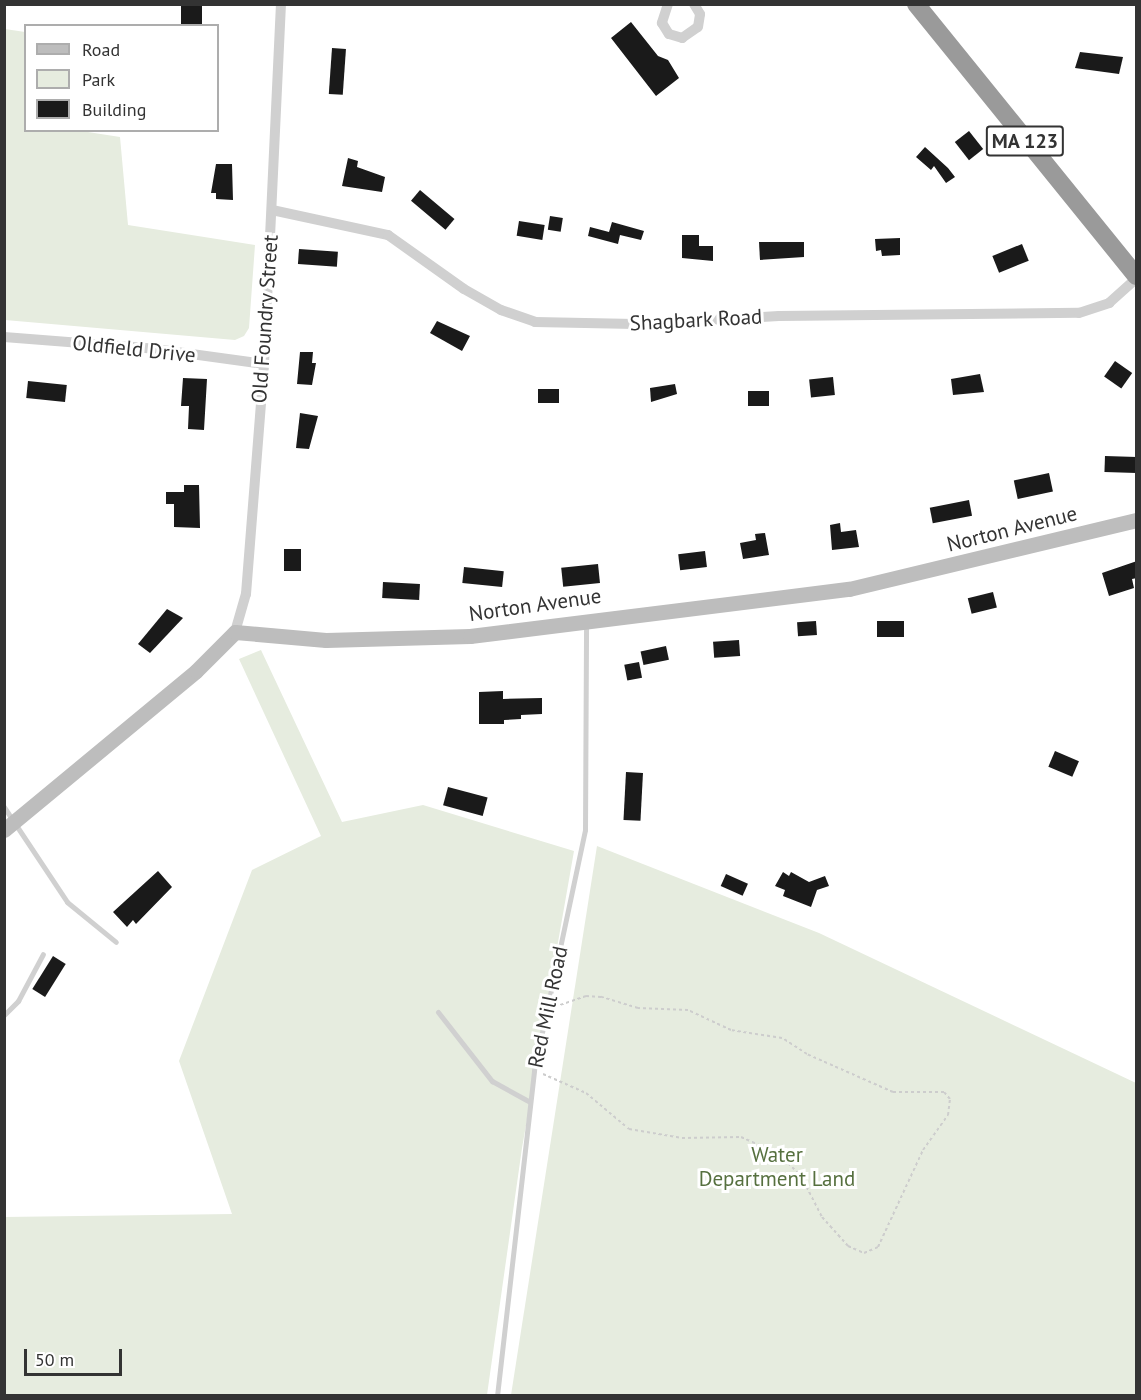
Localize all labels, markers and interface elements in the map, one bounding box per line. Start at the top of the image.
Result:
legend [24,24,219,132]
text: Road [82,38,120,61]
text: Park [82,68,115,91]
text: Building [82,98,146,121]
road number: MA 123 [984,124,1066,158]
street label: Old Foundry Street [247,233,283,405]
street label: Shagbark Road [629,304,763,336]
street label: Oldfield Drive [71,330,197,368]
street label: Norton Avenue [944,501,1080,557]
street label: Norton Avenue [467,583,603,627]
street label: Red Mill Road [523,944,573,1070]
park label: Water Department Land [699,1142,855,1192]
scale bar [27,1337,124,1375]
text: 50 m [35,1348,74,1371]

